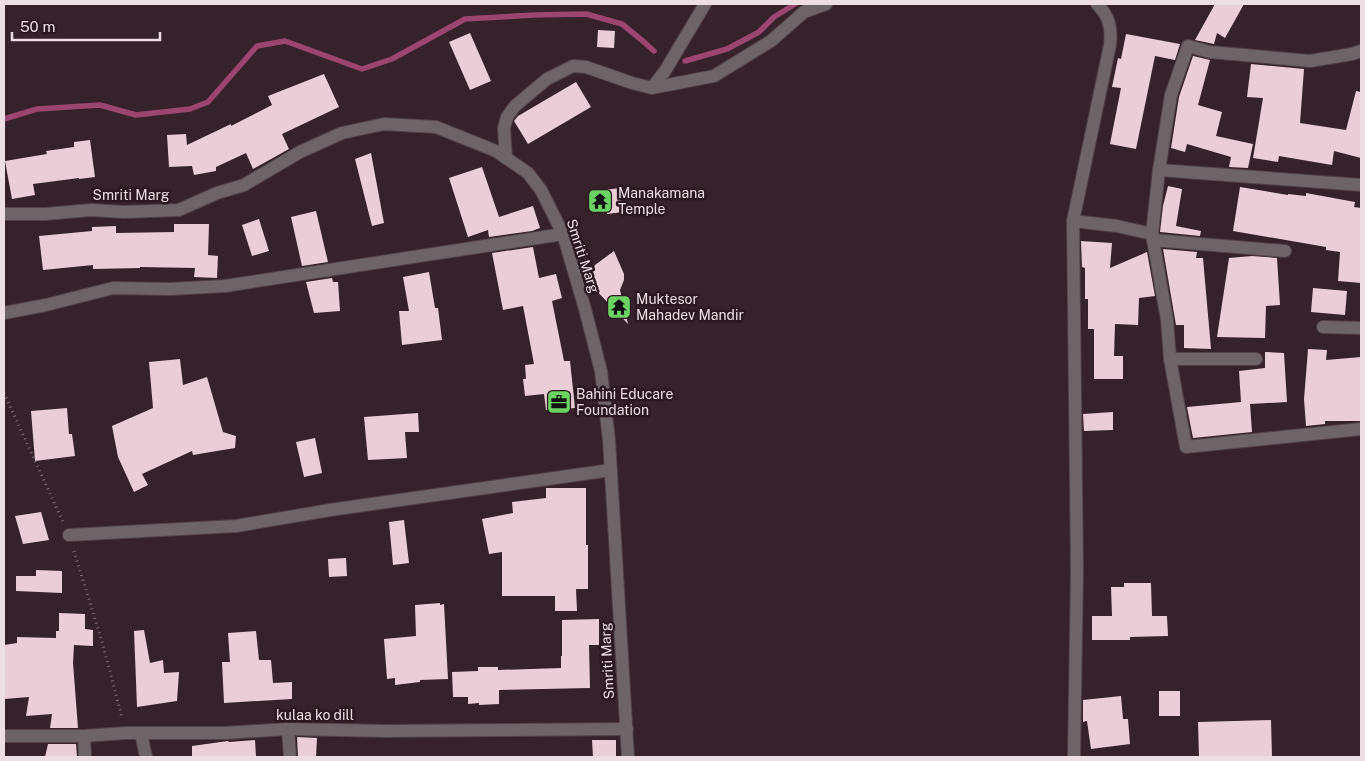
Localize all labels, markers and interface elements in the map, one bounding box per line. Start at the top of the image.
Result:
scale bar [12,10,160,42]
text: 50 m [20,18,55,35]
place label: Manakamana Temple [618,185,705,217]
street label: Smriti Marg [93,187,170,203]
temple icon: Manakamana Temple [587,188,613,214]
street label: Smriti Marg [564,217,603,295]
place label: Muktesor Mahadev Mandir [636,291,744,323]
temple icon: Muktesor Mahadev Mandir [606,294,632,320]
place label: Bahini Educare Foundation [576,386,673,418]
office icon: Bahini Educare Foundation [546,389,572,415]
street label: Smriti Marg [597,622,617,700]
street label: kulaa ko dill [276,707,354,723]

